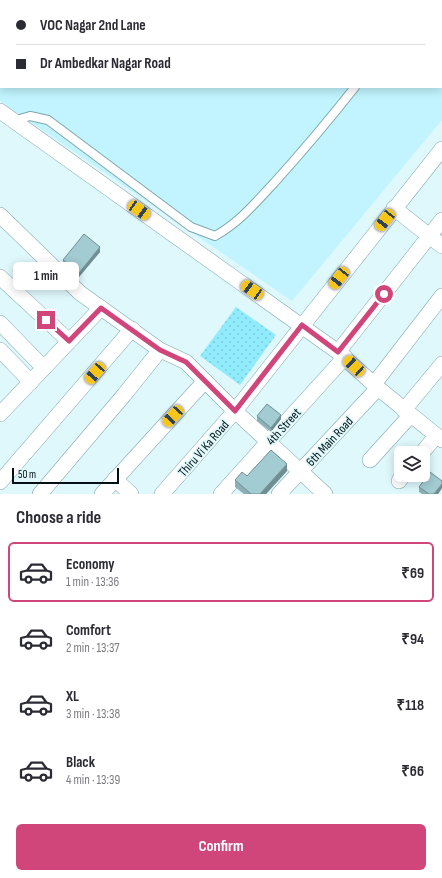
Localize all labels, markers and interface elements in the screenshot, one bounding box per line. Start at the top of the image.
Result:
text: VOC Nagar 2nd Lane [40,16,146,35]
text: Dr Ambedkar Nagar Road [40,54,171,73]
car [126,198,152,222]
car [373,207,397,233]
callout: 1 min [13,262,79,290]
car [327,265,351,291]
text: 1 min [34,268,58,284]
car [239,278,265,302]
route start [375,285,393,303]
route end [37,311,55,329]
car [341,353,367,379]
car [83,360,107,386]
car [160,403,186,429]
street label: 4th Street [263,405,305,449]
street label: 6th Main Road [303,414,357,470]
street label: Thiru Vi Ka Road [175,417,233,480]
map controls [394,446,430,482]
button: layers [394,446,430,482]
scale bar [12,466,119,485]
text: 50 m [18,468,36,481]
text: Choose a ride [16,507,101,528]
icon: car [18,554,54,590]
text: Economy [66,555,115,574]
text: ₹69 [401,564,424,583]
text: 1 min · 13:36 [66,574,119,590]
icon: car [18,620,54,656]
text: Comfort [66,621,111,640]
text: ₹94 [401,630,424,649]
text: 2 min · 13:37 [66,640,120,656]
icon: car [18,686,54,722]
text: XL [66,687,79,706]
text: ₹118 [397,696,424,715]
text: 3 min · 13:38 [66,706,120,722]
icon: car [18,752,54,788]
text: Black [66,753,95,772]
text: ₹66 [401,762,424,781]
text: 4 min · 13:39 [66,772,120,788]
button: Confirm [16,824,426,870]

